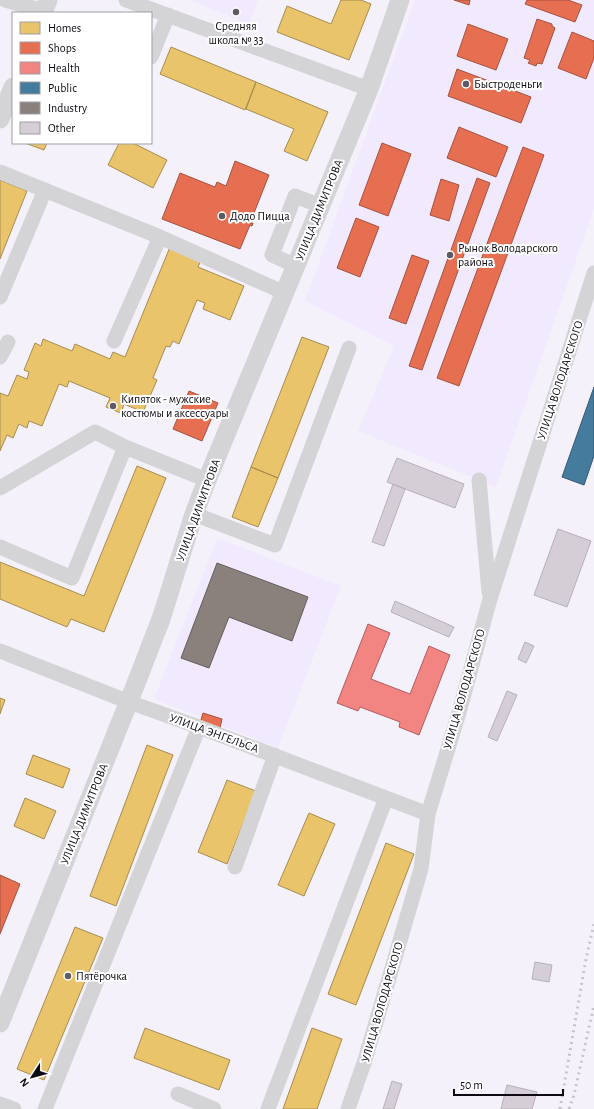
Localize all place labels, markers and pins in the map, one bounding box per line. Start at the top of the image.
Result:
marker: Средняя школа № 33 [231,7,241,17]
place label: Средняя школа № 33 [209,20,263,46]
place label: Быстроденьги [474,78,542,90]
marker: Быстроденьги [461,79,471,89]
place label: Додо Пицца [230,210,290,222]
marker: Додо Пицца [217,211,227,221]
place label: Рынок Володарского района [458,242,558,268]
marker: Рынок Володарского района [445,250,455,260]
place label: Кипяток - мужские костюмы и аксессуары [121,393,229,420]
marker: Кипяток - мужские костюмы и аксессуары [108,401,118,411]
place label: Пятёрочка [76,970,128,982]
marker: Пятёрочка [63,971,73,981]

